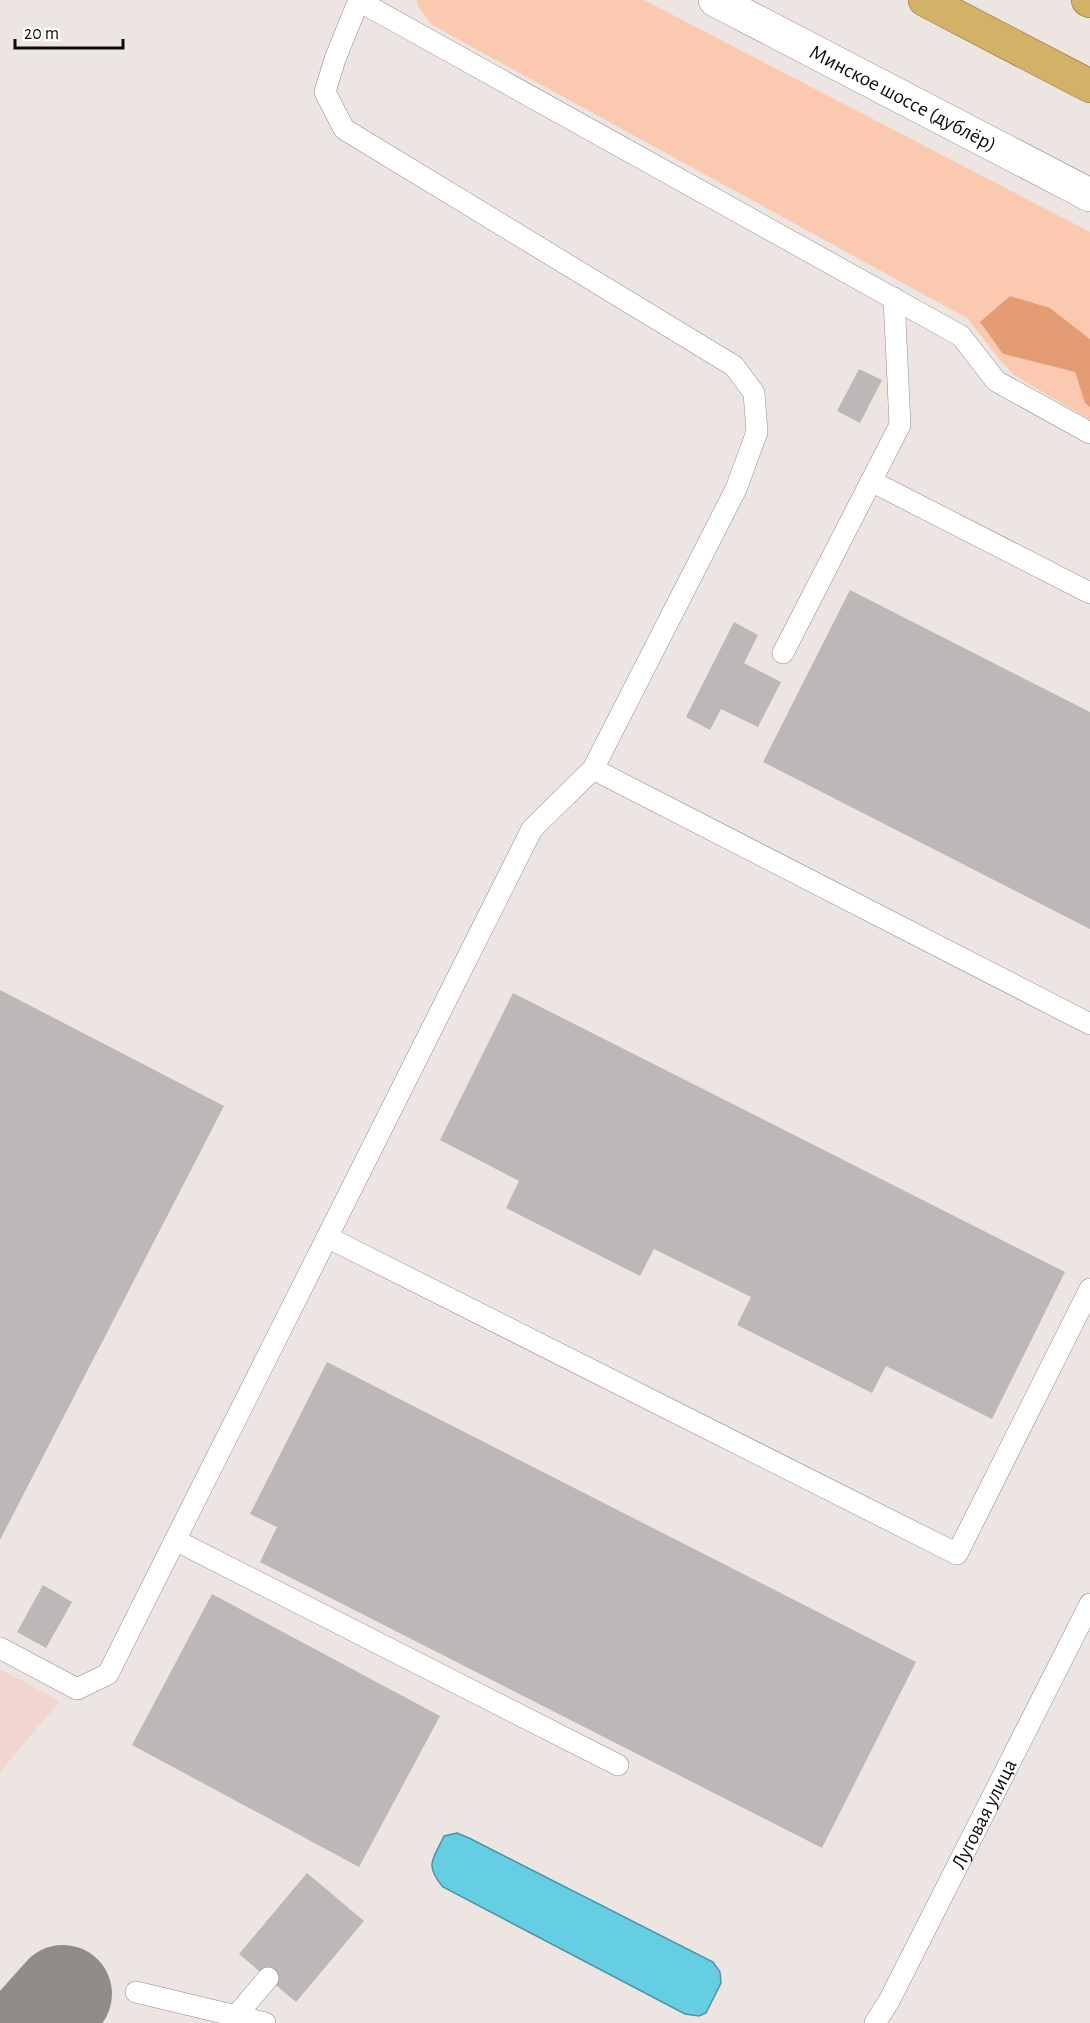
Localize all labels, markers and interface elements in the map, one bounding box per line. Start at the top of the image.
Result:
scale bar [15,12,123,50]
text: 20 m [24,25,59,43]
street label: Минское шоссе (дублёр) [806,41,1000,155]
street label: Луговая улица [948,1755,1021,1872]

